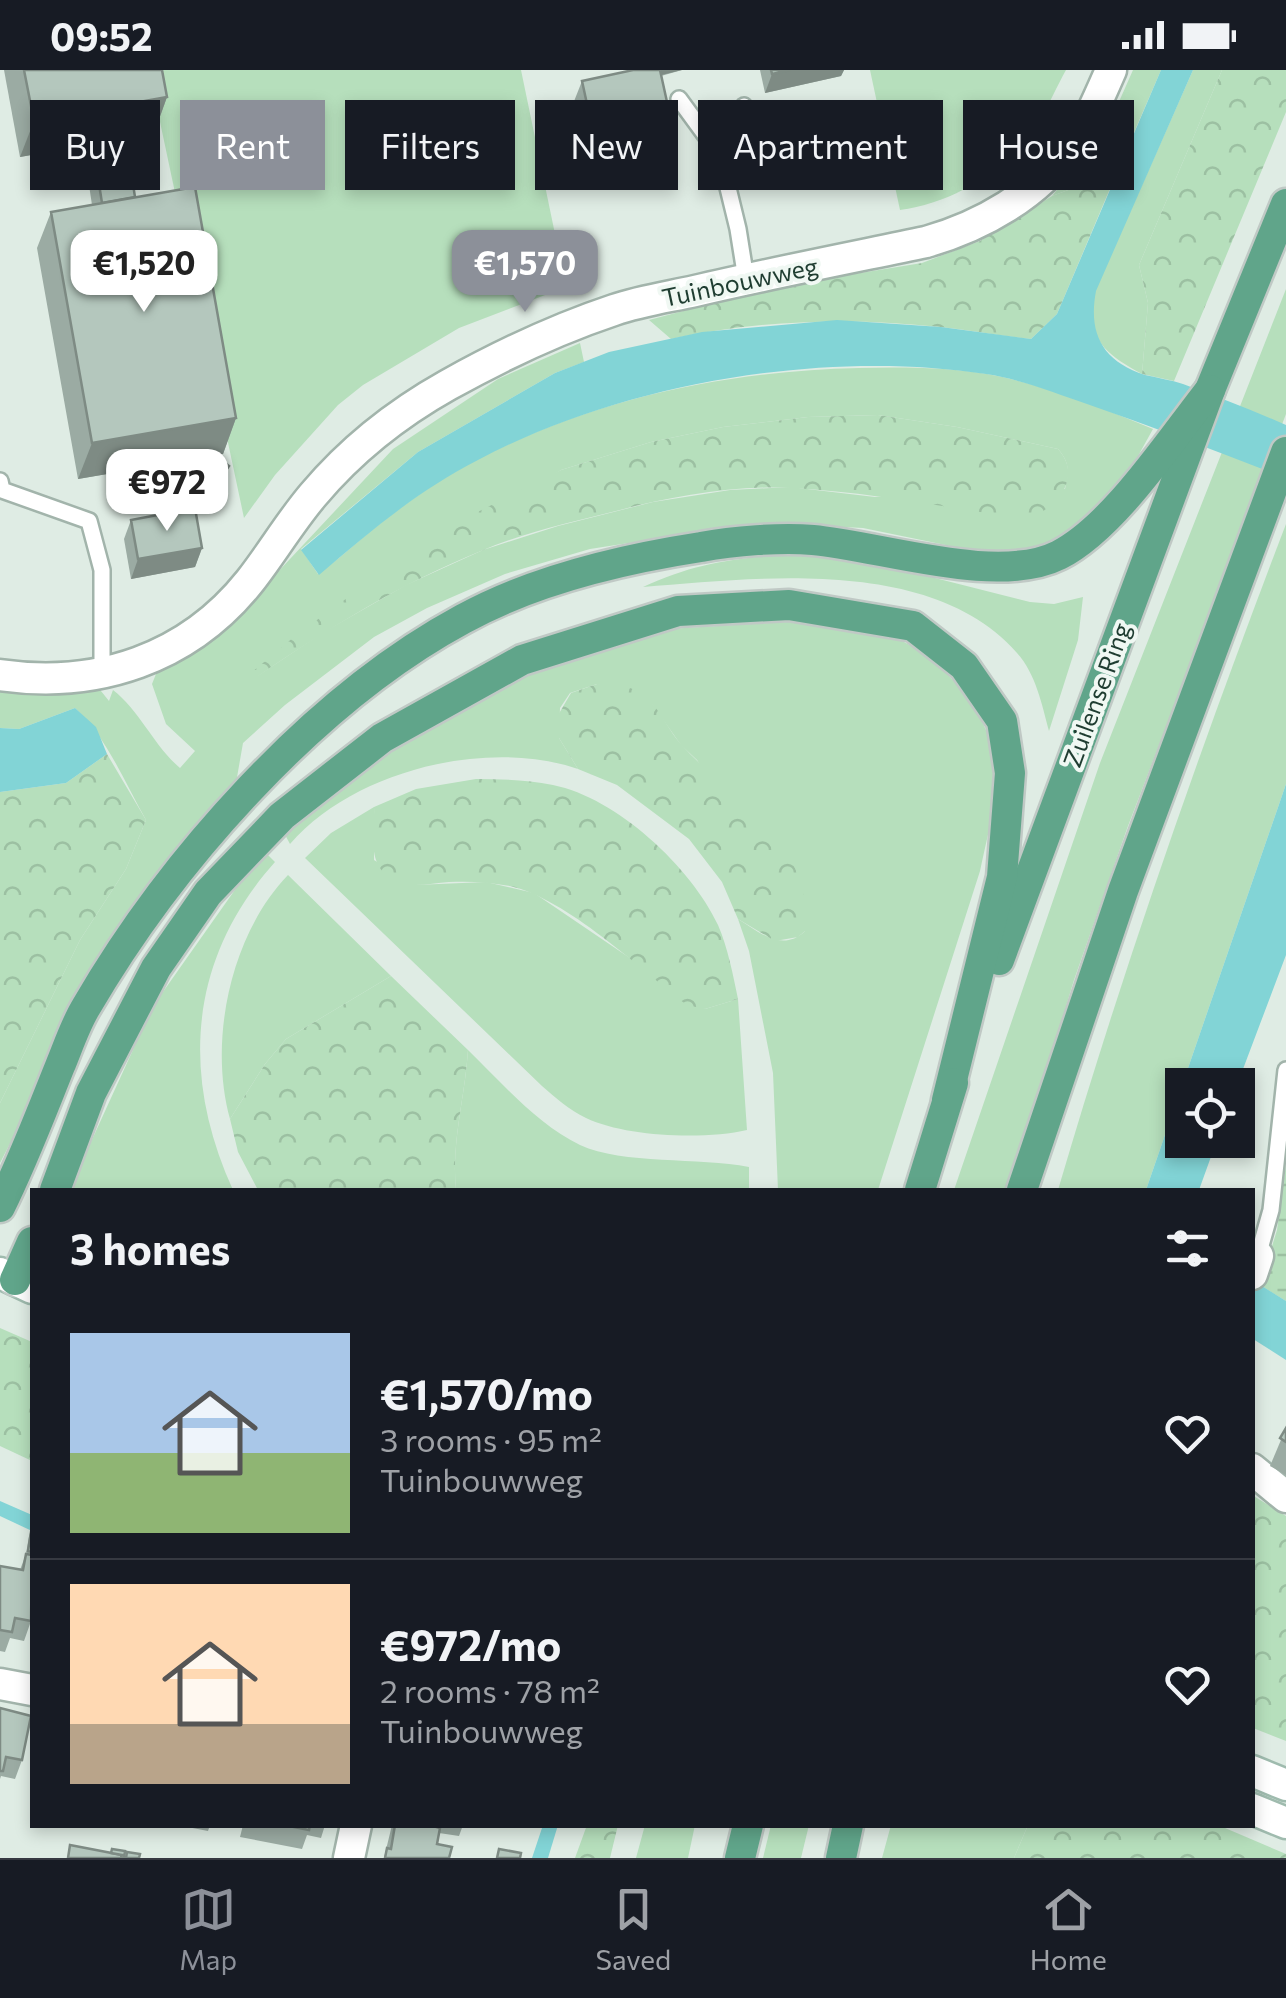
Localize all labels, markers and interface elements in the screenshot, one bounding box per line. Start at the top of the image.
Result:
text: 09:52 [50,12,153,59]
chip: Buy [30,100,160,190]
chip: Rent [180,100,325,190]
chip: Filters [345,100,515,190]
chip: New [535,100,678,190]
chip: Apartment [698,100,943,190]
chip: House [963,100,1134,190]
pin: €1,520 [63,230,225,315]
pin: €1,570 [444,230,606,315]
text: €1,520 [93,242,195,282]
text: €1,570 [474,242,576,282]
street label: Tuinbouwweg [659,250,821,312]
pin: €972 [108,449,226,534]
text: €972 [128,461,206,501]
street label: Zuilense Ring [1056,618,1136,771]
map controls [1165,1068,1255,1158]
button: locate [1165,1068,1255,1158]
icon: filters [1160,1221,1215,1276]
text: 3 homes [70,1222,230,1274]
text: €1,570/mo [380,1367,593,1419]
icon: home [150,1373,270,1493]
icon: heart [1160,1406,1215,1461]
text: 3 rooms · 95 m² [380,1419,602,1459]
text: Tuinbouwweg [380,1459,583,1499]
text: €972/mo [380,1618,561,1670]
icon: home [150,1624,270,1744]
icon: heart [1160,1657,1215,1712]
text: 2 rooms · 78 m² [380,1670,600,1710]
text: Tuinbouwweg [380,1710,583,1750]
tab: Map [179,1882,237,1976]
tab: Saved [596,1882,671,1976]
tab: Home [1030,1882,1107,1976]

